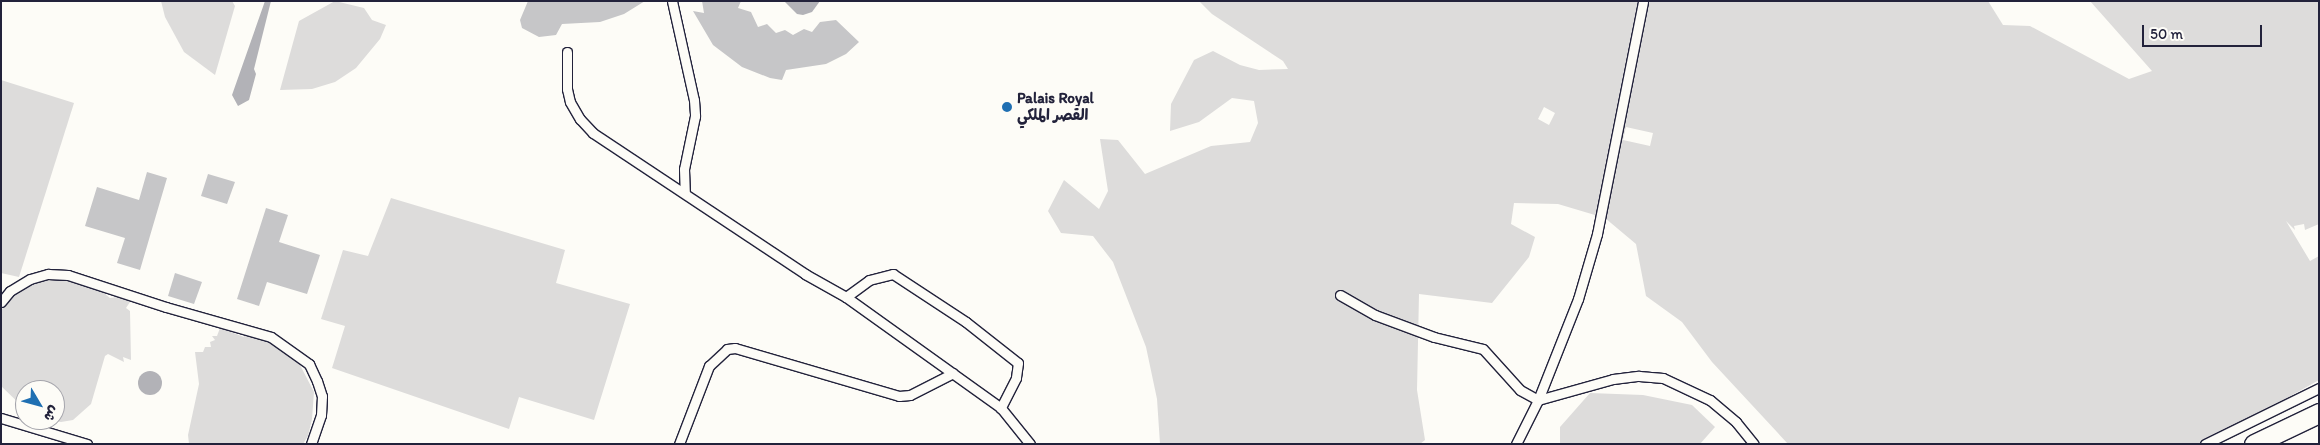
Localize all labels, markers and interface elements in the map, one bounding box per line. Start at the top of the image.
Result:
scale bar [2145,15,2265,47]
text: 50 m [2150,25,2183,43]
place label: Palais Royal القصر الملكي [1017,89,1094,124]
marker: Palais Royal القصر الملكي [1001,101,1013,113]
north arrow [15,380,65,430]
text: ش [40,402,63,425]

